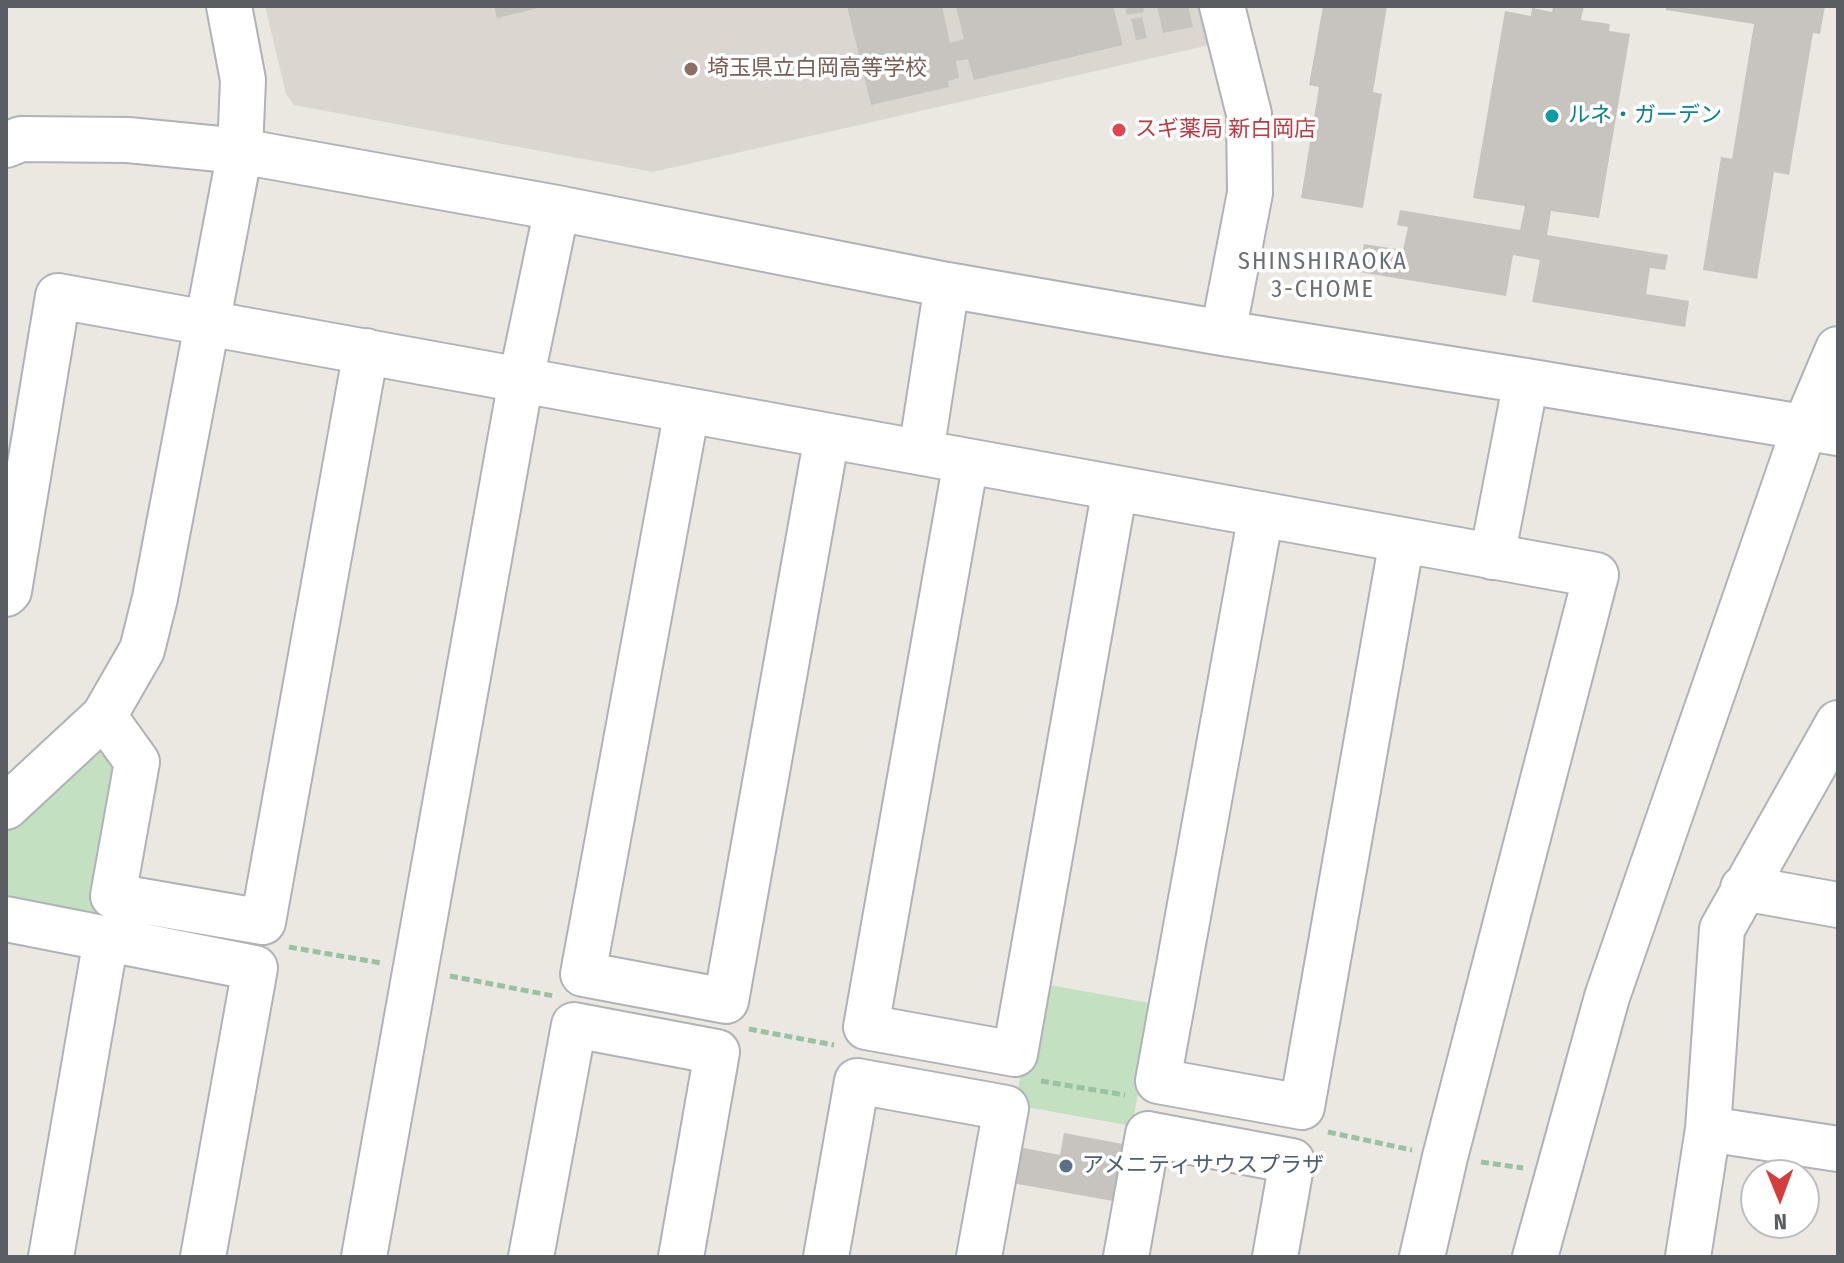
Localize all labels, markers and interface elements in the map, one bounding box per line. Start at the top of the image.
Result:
place label: 埼玉県立白岡高等学校 [707,56,927,82]
marker: 埼玉県立白岡高等学校 [682,60,700,78]
place label: ルネ・ガーデン [1568,103,1722,129]
marker: ルネ・ガーデン [1543,107,1561,125]
place label: スギ薬局 新白岡店 [1135,117,1316,143]
marker: スギ薬局 新白岡店 [1110,121,1128,139]
district label: SHINSHIRAOKA 3-CHOME [1238,248,1408,304]
place label: アメニティサウスプラザ [1082,1153,1324,1179]
marker: アメニティサウスプラザ [1057,1157,1075,1175]
north arrow [1740,1159,1820,1239]
text: N [1774,1208,1787,1235]

